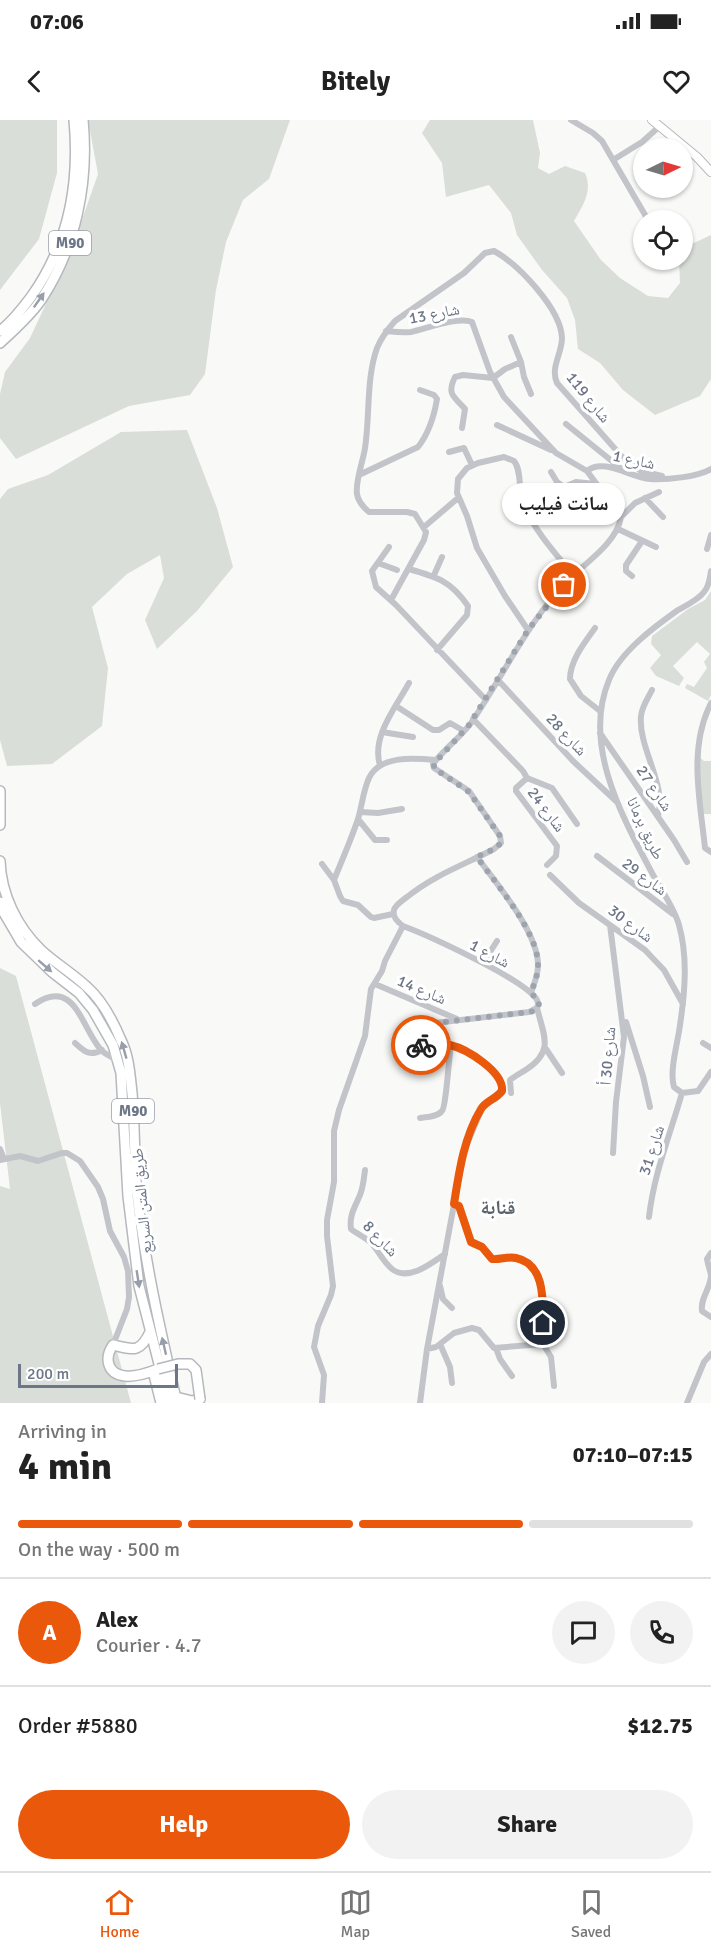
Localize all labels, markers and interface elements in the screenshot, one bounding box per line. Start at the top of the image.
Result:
text: 07:06 [30,8,84,35]
icon: back [18,65,51,98]
text: Bitely [321,65,390,98]
icon: heart [660,65,693,98]
north arrow [633,138,693,198]
map controls [633,138,693,270]
button: locate [633,210,693,270]
road number: M90 [49,231,91,255]
one-way arrow [33,293,45,309]
street label: شارع 13 [407,299,461,329]
street label: شارع 119 [562,368,615,427]
street label: شارع 1 [611,446,657,474]
callout: سانت فيليب [502,483,626,525]
text: سانت فيليب [518,491,609,516]
pin [538,559,589,610]
icon: bag [547,568,580,601]
street label: شارع 28 [541,709,591,760]
street label: شارع 27 [632,762,677,815]
street label: شارع 24 [523,783,570,836]
street label: طريق برمانا [622,794,668,863]
street label: شارع 29 [618,853,671,900]
street label: شارع 30 [604,900,657,947]
street label: شارع 1 [466,935,513,973]
one-way arrow [37,959,52,972]
street label: شارع 14 [394,971,449,1009]
courier [391,1015,451,1075]
street label: شارع 30 أ [595,1026,621,1086]
icon: bike [405,1029,438,1062]
one-way arrow [119,1041,128,1059]
road number: M90 [112,1099,154,1123]
street label: شارع 31 [635,1123,669,1178]
street label: طريق المتن السريع [127,1147,157,1255]
district label: قنابة [481,1195,515,1220]
street label: شارع 8 [358,1216,402,1261]
one-way arrow [134,1270,143,1289]
pin [517,1297,568,1348]
icon: home [526,1306,559,1339]
one-way arrow [159,1337,169,1355]
scale bar [18,1361,178,1388]
text: 200 m [27,1364,69,1384]
text: Arriving in [18,1419,107,1444]
text: 07:10–07:15 [573,1441,693,1468]
text: 4 min [18,1442,112,1490]
text: On the way · 500 m [18,1537,180,1562]
button: chat [552,1601,615,1664]
button: phone [630,1601,693,1664]
text: Alex [96,1606,138,1633]
text: A [42,1619,57,1646]
text: Courier · 4.7 [96,1633,202,1658]
text: Order #5880 [18,1712,138,1739]
text: $12.75 [627,1712,693,1739]
button: Help [18,1790,350,1859]
button: Share [362,1790,693,1859]
tab: Home [100,1886,140,1942]
tab: Map [339,1886,372,1942]
tab: Saved [571,1886,611,1942]

